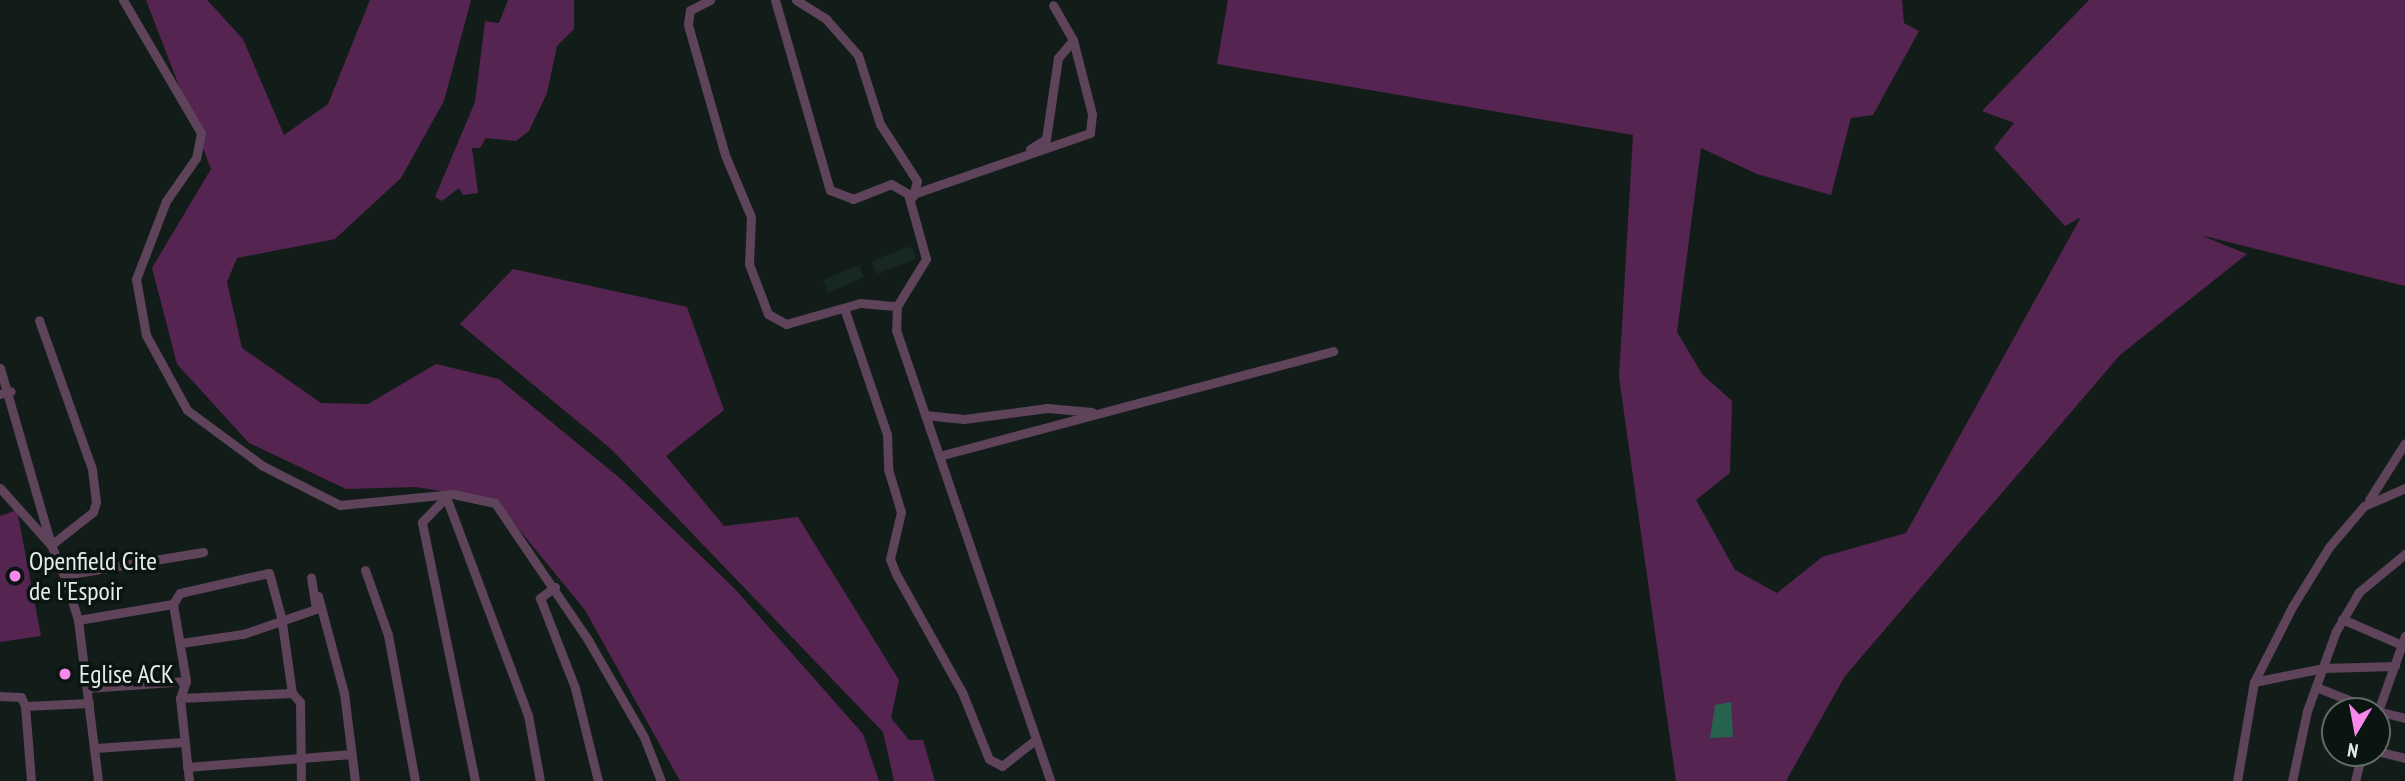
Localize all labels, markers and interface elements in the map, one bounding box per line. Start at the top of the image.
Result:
place label: Openfield Cite de l'Espoir [29,545,157,606]
marker: Openfield Cite de l'Espoir [7,568,23,584]
place label: Eglise ACK [79,658,175,690]
marker: Eglise ACK [57,666,73,682]
north arrow [2321,697,2391,767]
text: N [2346,738,2360,763]

